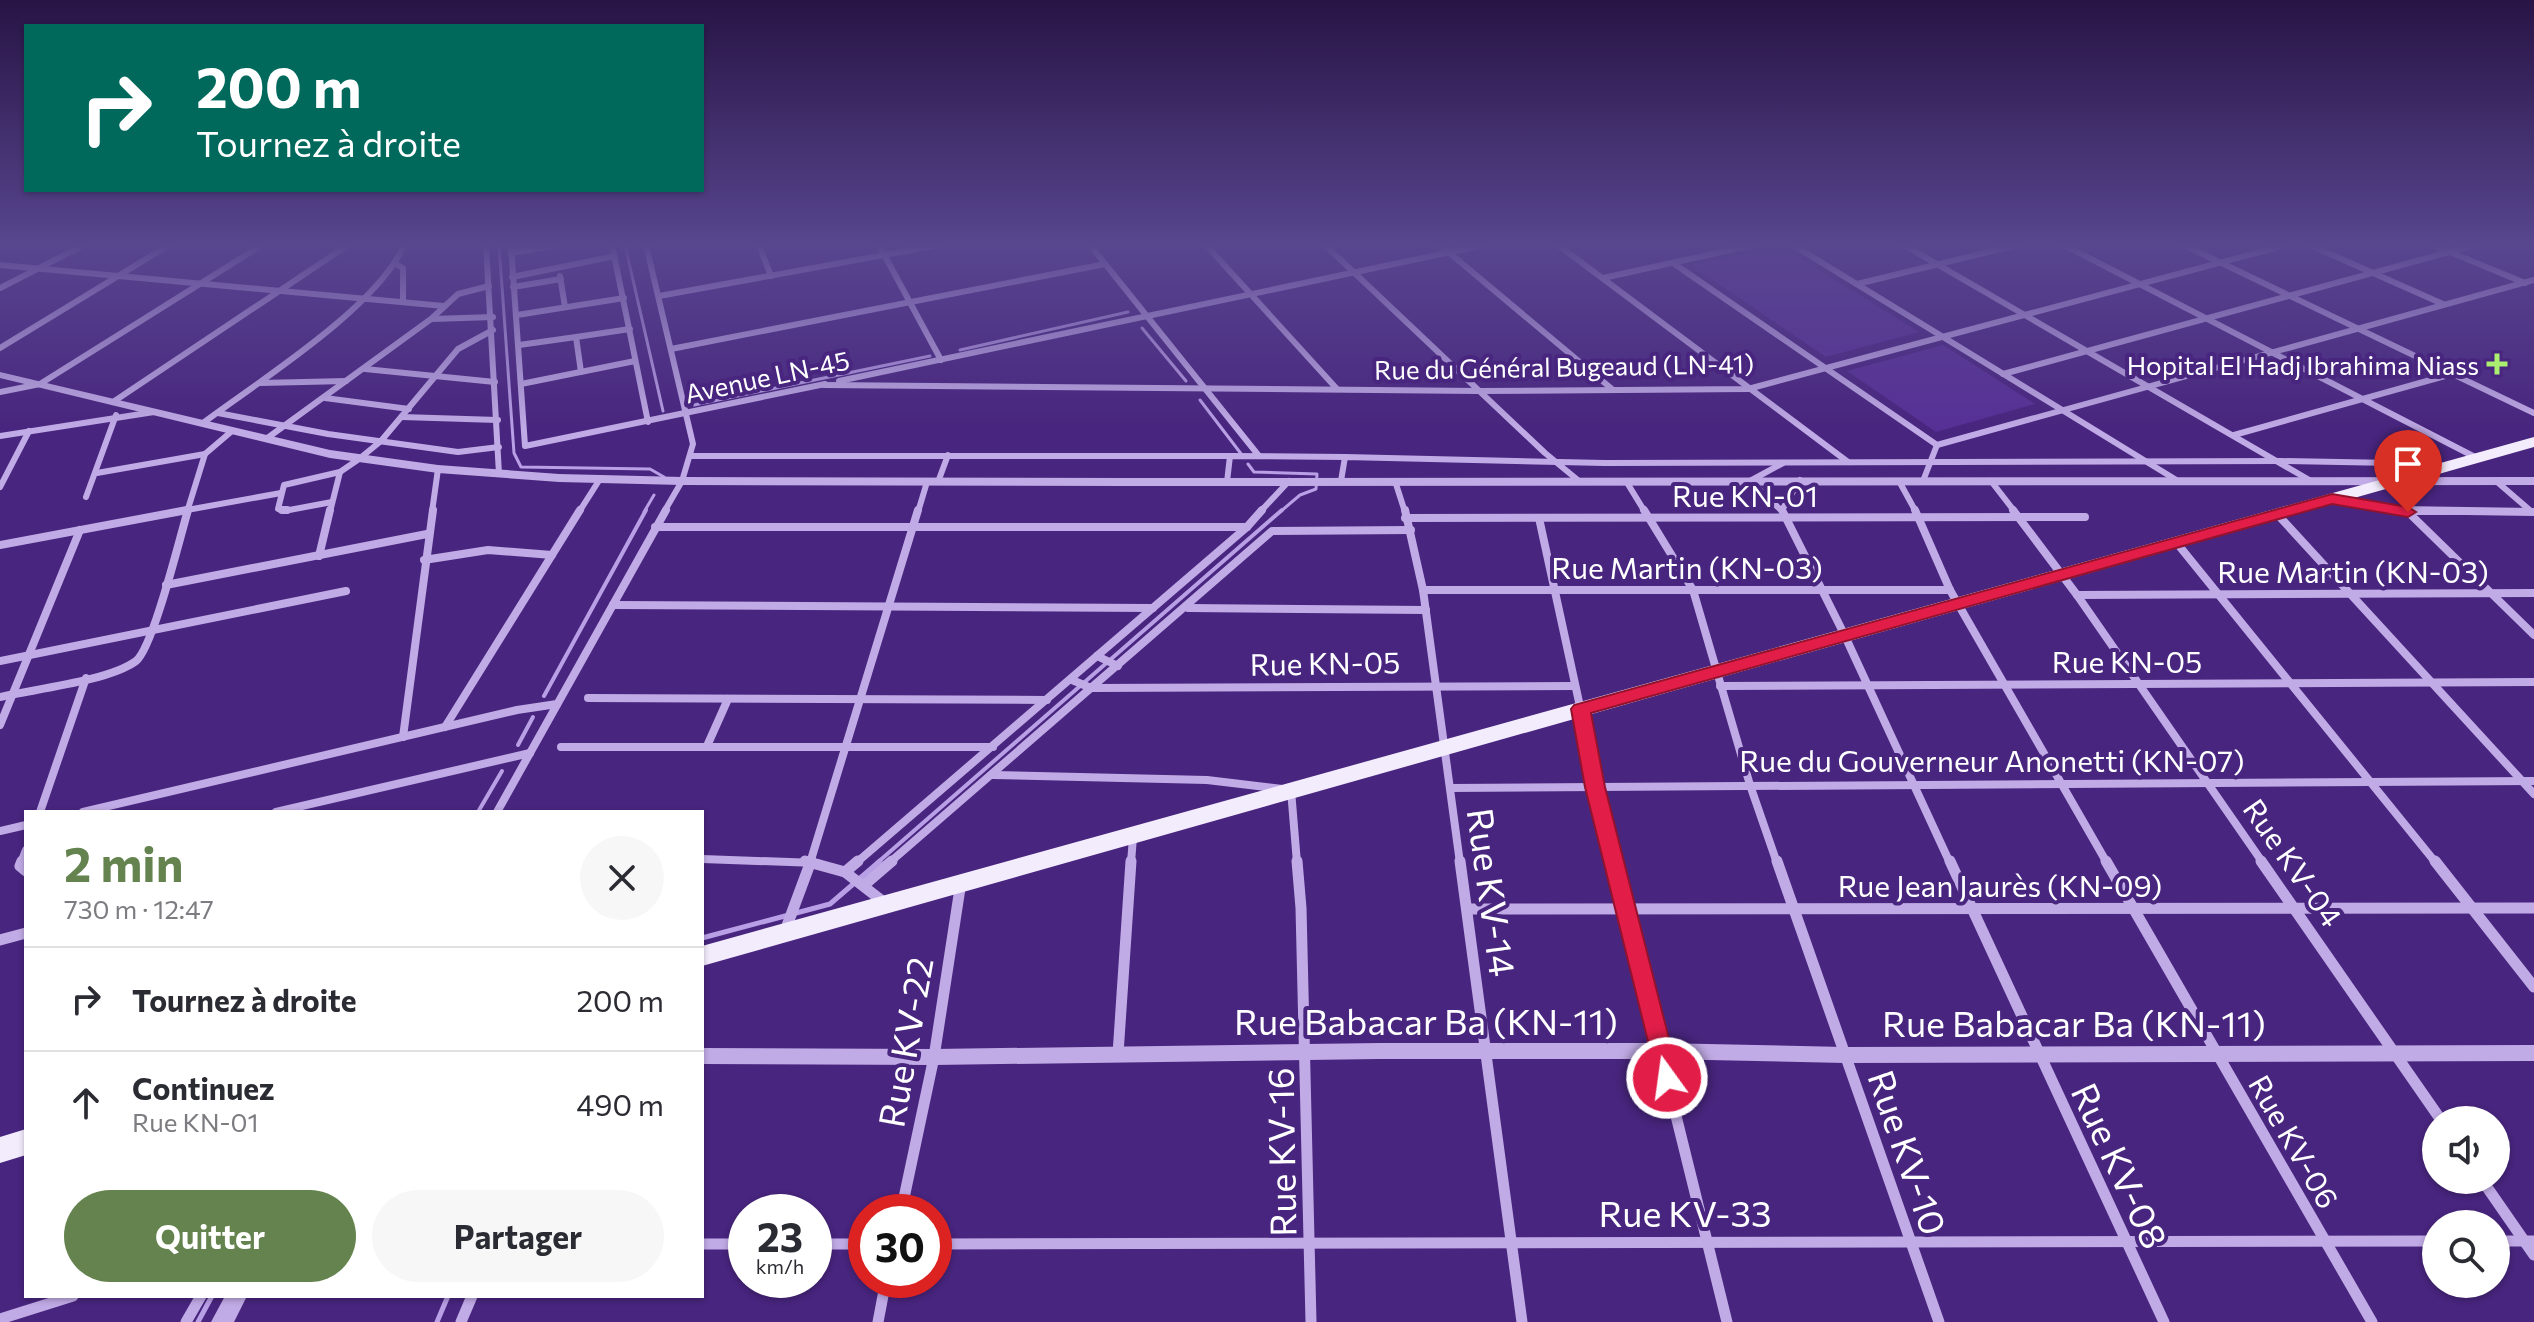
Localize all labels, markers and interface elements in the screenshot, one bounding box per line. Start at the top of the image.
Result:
text: 200 m [196,51,362,120]
icon: right [64,56,168,160]
text: Tournez à droite [196,120,461,164]
street label: Avenue LN-45 [682,343,852,409]
street label: Rue du Général Bugeaud (LN-41) [1374,347,1754,385]
place label: Hopital El Hadj Ibrahima Niass [2127,349,2479,380]
marker: Hopital El Hadj Ibrahima Niass [2486,353,2508,375]
pin [2374,430,2442,512]
icon: arrive [2386,442,2430,486]
street label: Rue KN-01 [1672,476,1818,513]
street label: Rue Martin (KN-03) [1551,548,1823,585]
street label: Rue Martin (KN-03) [2217,552,2489,589]
street label: Rue KN-05 [1249,642,1401,682]
street label: Rue KN-05 [2052,642,2202,679]
street label: Rue du Gouverneur Anonetti (KN-07) [1739,741,2245,778]
street label: Rue KV-04 [2236,791,2352,933]
street label: Rue KV-14 [1459,805,1527,979]
text: 2 min [64,833,184,892]
button: close [580,836,664,920]
street label: Rue Jean Jaurès (KN-09) [1838,866,2162,903]
text: 730 m · 12:47 [64,893,214,924]
street label: Rue KV-22 [867,953,941,1131]
icon: right [64,977,108,1021]
text: Tournez à droite [132,981,356,1018]
text: 200 m [576,981,664,1018]
street label: Rue Babacar Ba (KN-11) [1234,998,1618,1042]
street label: Rue Babacar Ba (KN-11) [1882,1000,2266,1044]
position arrow [1625,1036,1709,1120]
street label: Rue KV-10 [1860,1064,1958,1240]
street label: Rue KV-16 [1257,1067,1303,1237]
street label: Rue KV-06 [2242,1068,2348,1214]
text: Continuez [132,1069,275,1106]
street label: Rue KV-08 [2064,1075,2178,1255]
icon: ahead [64,1081,108,1125]
text: 490 m [576,1085,664,1122]
text: Rue KN-01 [132,1106,259,1137]
map controls [2422,1106,2510,1298]
button: sound [2422,1106,2510,1194]
button: Quitter [64,1190,356,1282]
button: Partager [372,1190,664,1282]
street label: Rue KV-33 [1598,1190,1772,1234]
speed limit sign: 30 [848,1194,952,1298]
button: search [2422,1210,2510,1298]
text: 23 [757,1211,803,1260]
text: km/h [756,1254,804,1278]

